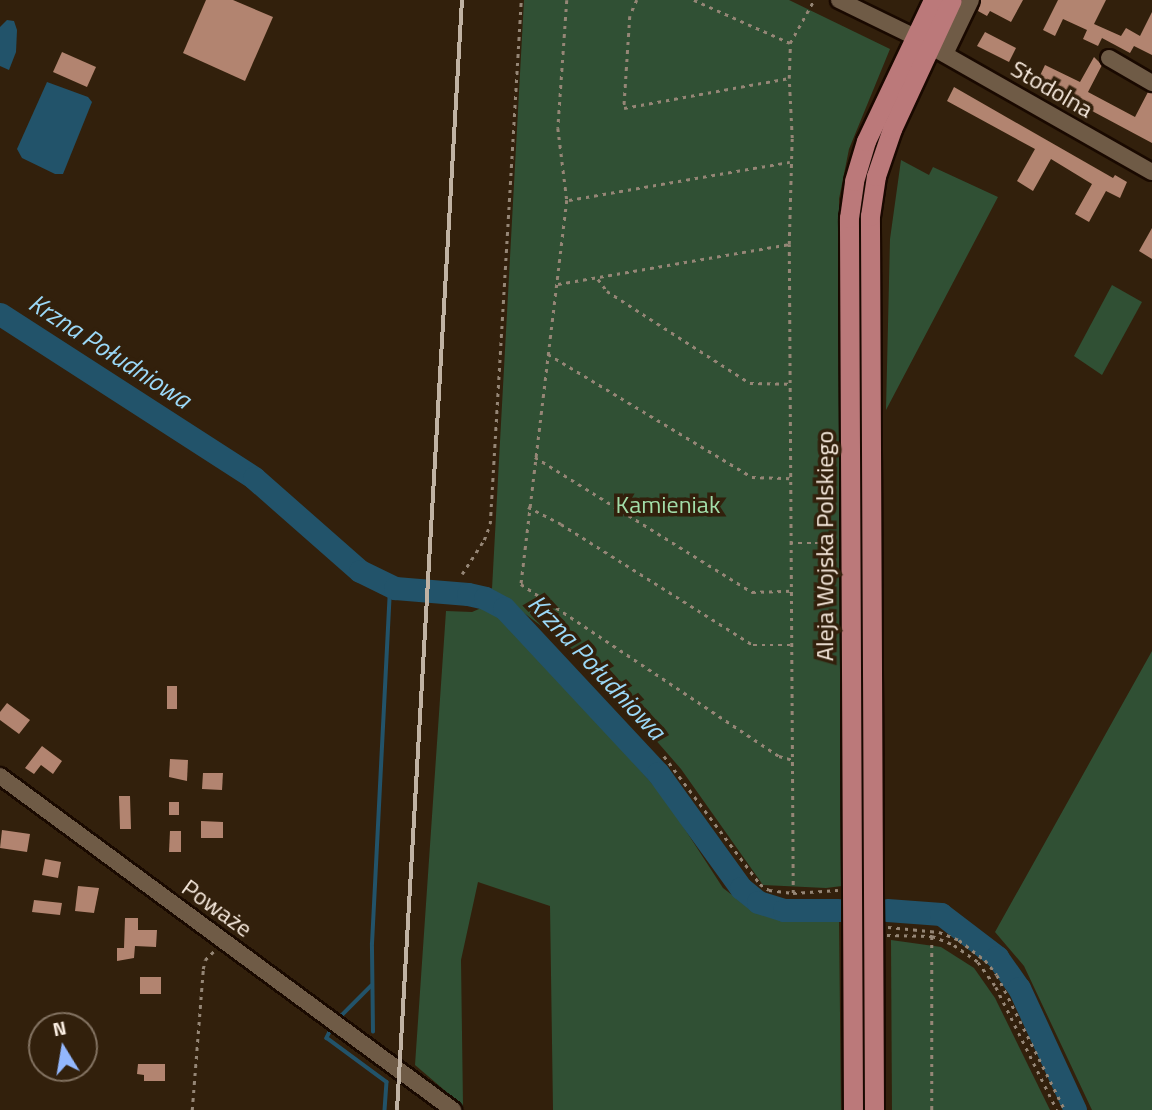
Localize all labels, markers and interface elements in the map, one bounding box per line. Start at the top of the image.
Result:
street label: Stodolna [1006,54,1098,124]
water label: Krzna Południowa [23,287,197,415]
street label: Aleja Wojska Polskiego [811,431,839,661]
park label: Kamieniak [616,491,720,519]
water label: Krzna Południowa [522,588,672,746]
street label: Poważe [176,873,258,943]
north arrow [28,1012,98,1082]
text: N [50,1012,69,1043]

